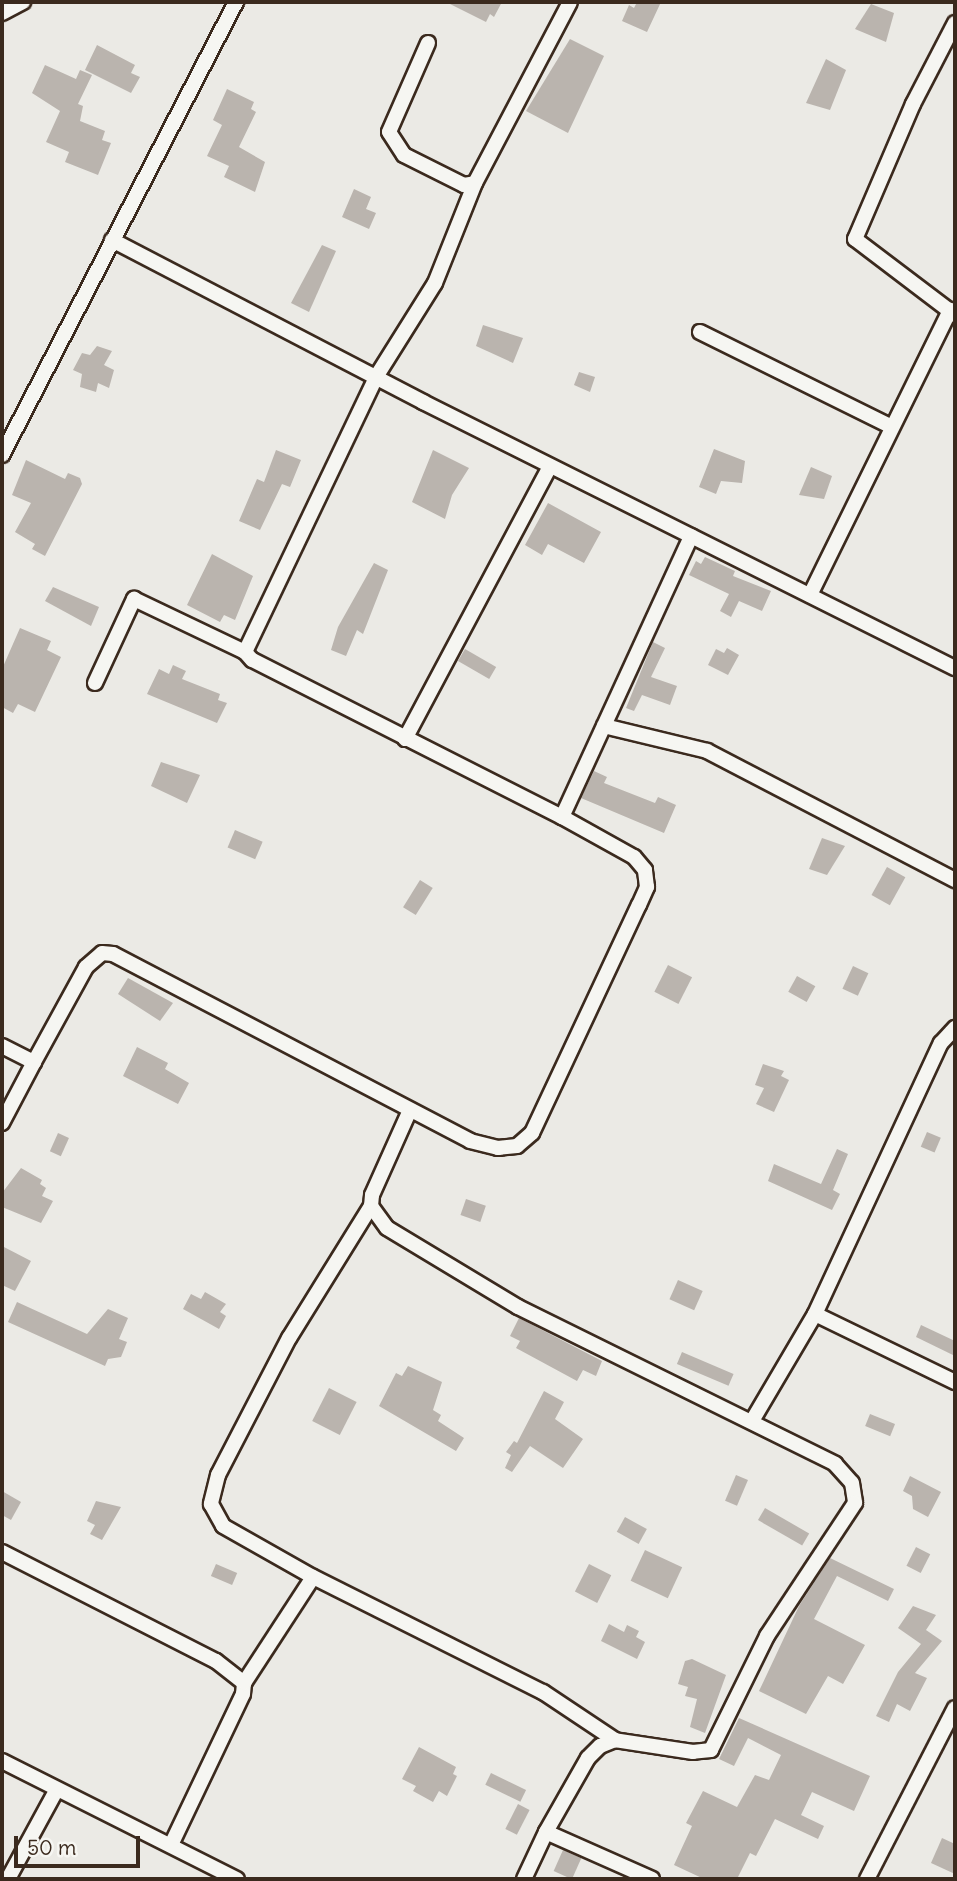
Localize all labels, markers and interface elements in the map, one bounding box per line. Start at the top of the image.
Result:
scale bar [18,1822,144,1866]
text: 50 m [27,1834,76,1861]

